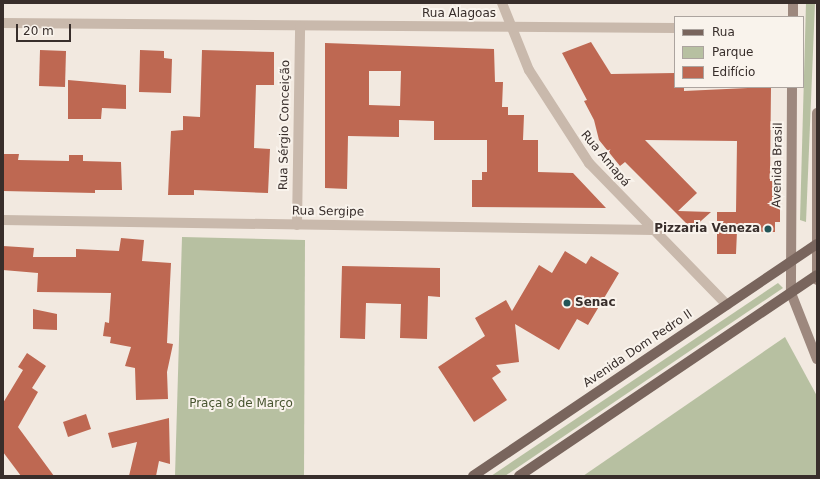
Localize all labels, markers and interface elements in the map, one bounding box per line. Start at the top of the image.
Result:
street label: Rua Alagoas [422,7,496,21]
scale bar [18,16,73,42]
legend [674,16,804,88]
text: 20 m [23,24,54,38]
text: Rua [712,25,735,39]
text: Parque [712,45,753,59]
street label: Rua Sérgio Conceição [277,60,293,190]
text: Edifício [712,65,755,79]
street label: Avenida Brasil [770,122,786,208]
street label: Rua Amapá [577,128,633,190]
street label: Rua Sergipe [292,204,364,220]
place label: Pizzaria Veneza [654,222,760,236]
marker: Pizzaria Veneza [763,224,773,234]
place label: Senac [575,296,616,310]
marker: Senac [562,298,572,308]
street label: Avenida Dom Pedro II [581,307,695,391]
park label: Praça 8 de Março [189,397,293,411]

